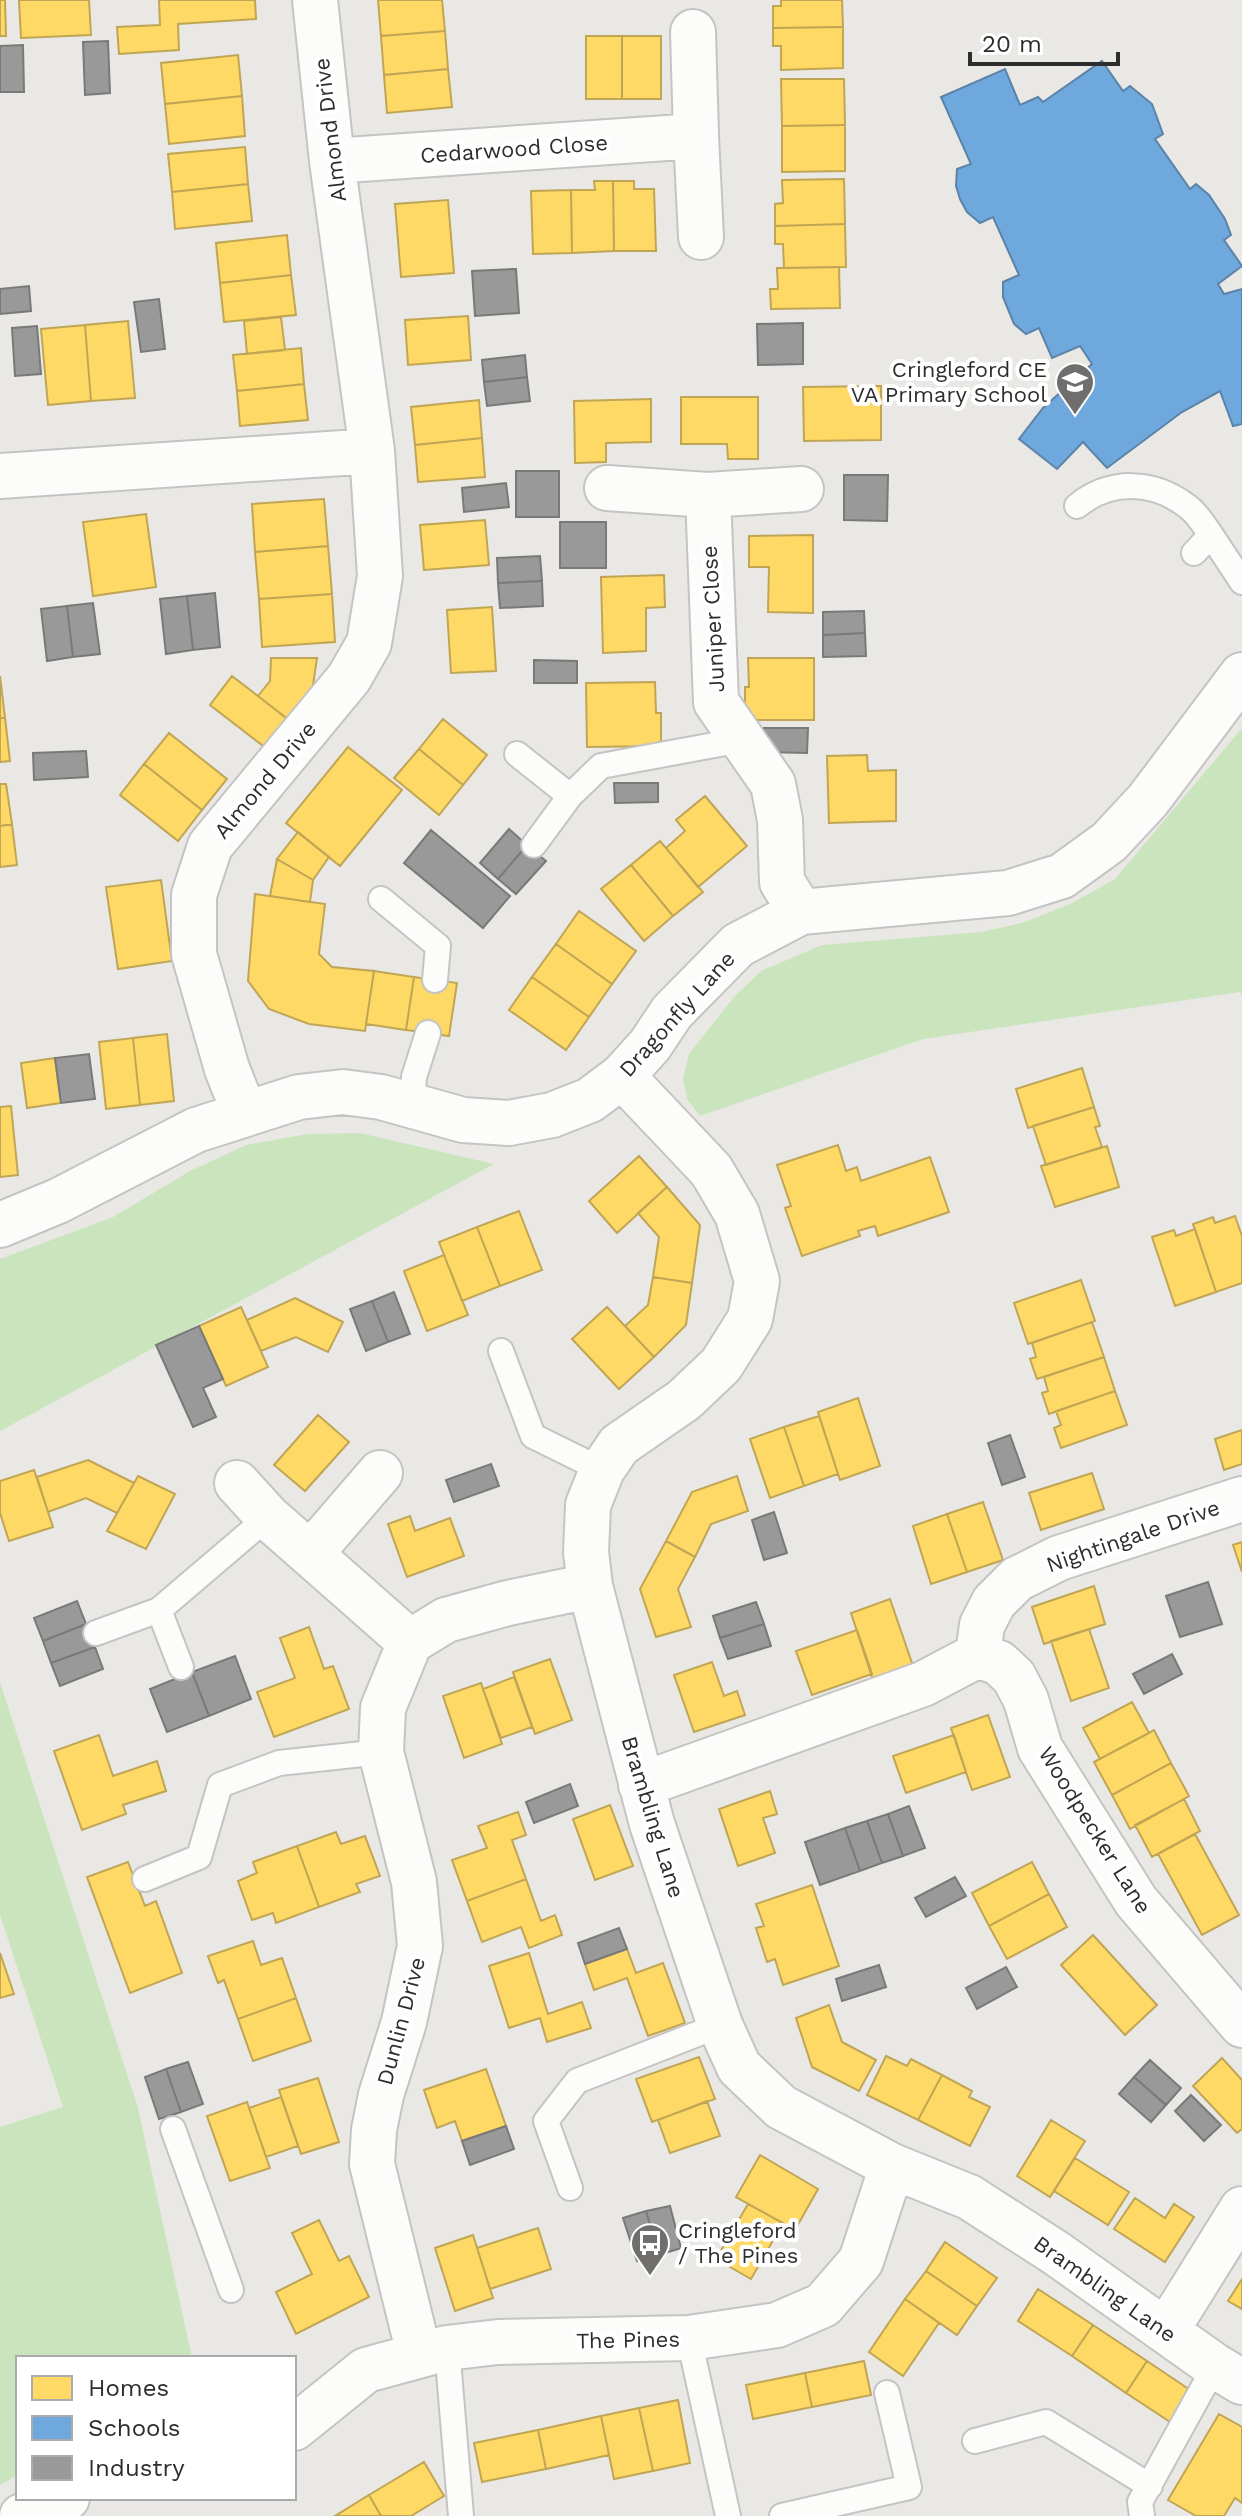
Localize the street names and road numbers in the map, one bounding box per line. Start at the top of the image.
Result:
street label: Almond Drive [309,56,351,204]
street label: Cedarwood Close [419,130,609,168]
street label: Juniper Close [697,545,729,693]
street label: Almond Drive [209,716,321,844]
street label: Dragonfly Lane [614,946,740,1082]
street label: Nightingale Drive [1043,1495,1223,1577]
street label: Brambling Lane [617,1733,689,1901]
street label: Woodpecker Lane [1034,1742,1156,1918]
street label: Dunlin Drive [372,1954,430,2088]
street label: Brambling Lane [1029,2231,1181,2347]
street label: The Pines [576,2327,680,2353]

